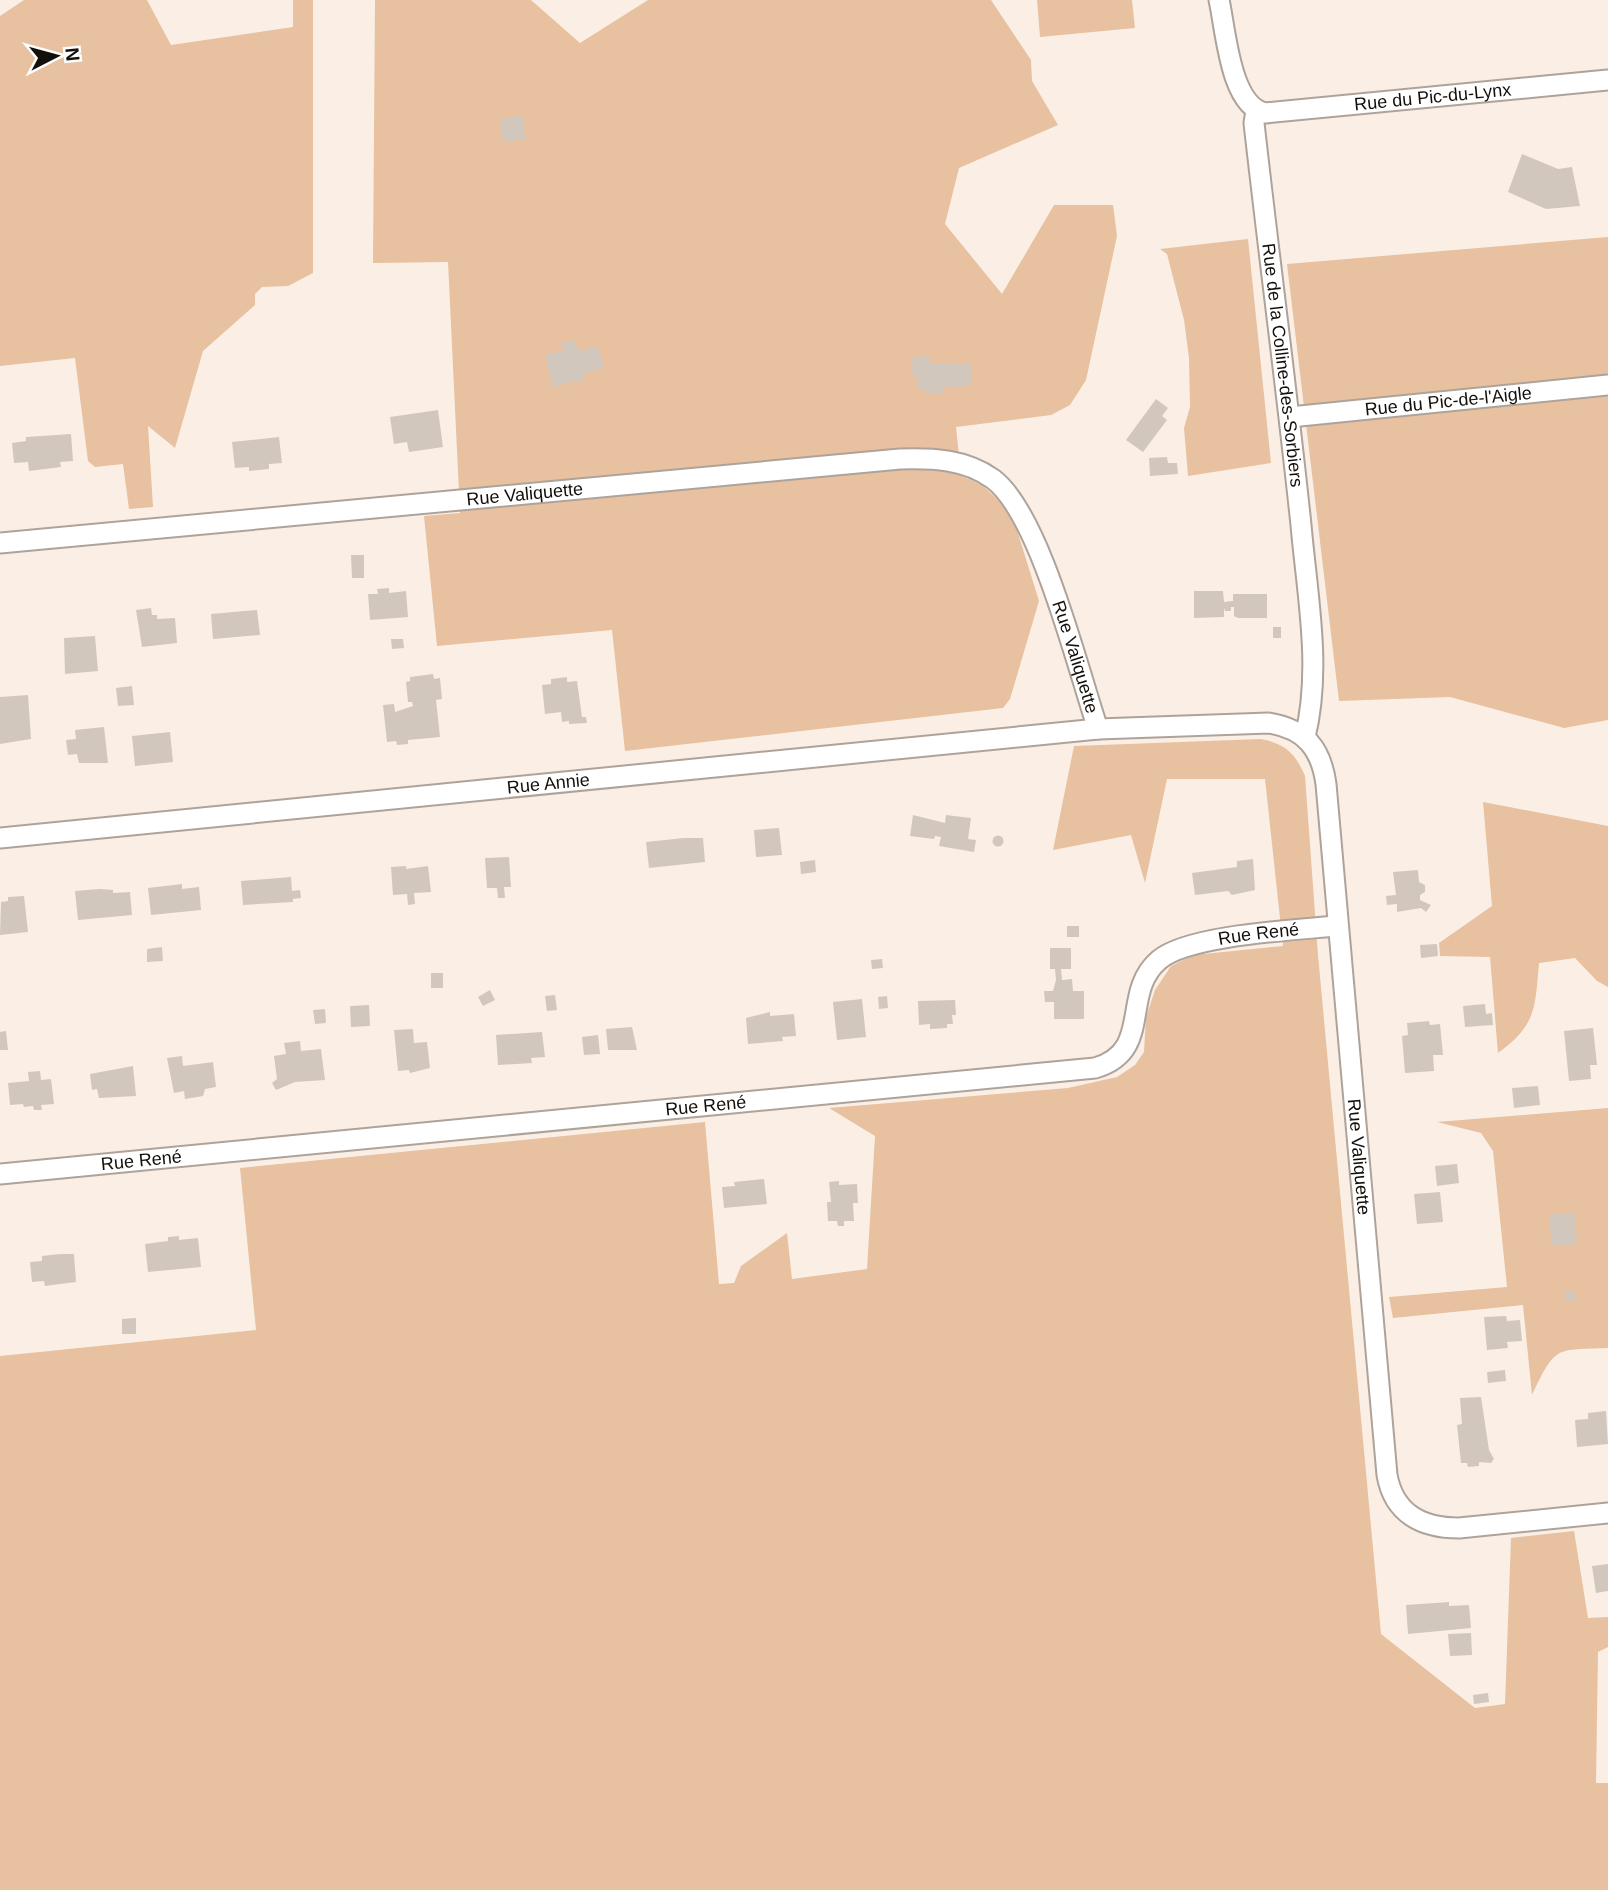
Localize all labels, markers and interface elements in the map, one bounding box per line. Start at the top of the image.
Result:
north arrow [21,21,91,91]
text: N [61,46,84,62]
street label: Rue du Pic-du-Lynx [1353,79,1512,114]
street label: Rue de la Colline-des-Sorbiers [1258,242,1307,488]
street label: Rue du Pic-de-l'Aigle [1364,383,1533,419]
street label: Rue Valiquette [466,479,584,509]
street label: Rue Valiquette [1048,598,1102,716]
street label: Rue Annie [506,770,591,798]
street label: Rue René [1217,919,1300,949]
street label: Rue René [664,1092,747,1120]
street label: Rue Valiquette [1344,1098,1374,1216]
street label: Rue René [100,1146,183,1174]

